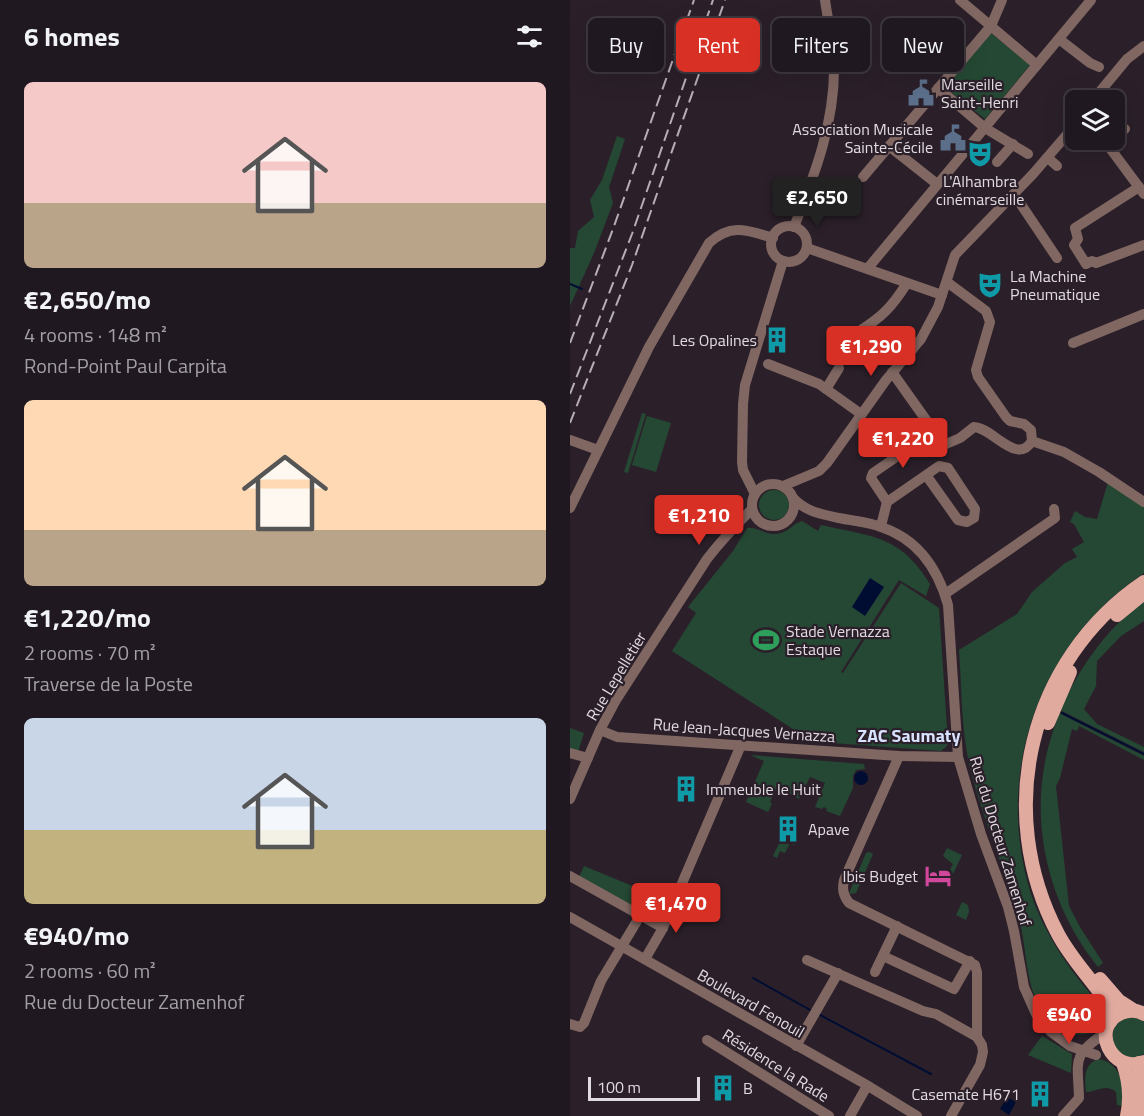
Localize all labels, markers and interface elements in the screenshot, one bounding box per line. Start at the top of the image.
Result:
text: 6 homes [24,17,120,56]
chip: Buy [588,18,664,72]
chip: Rent [676,18,760,72]
chip: Filters [772,18,870,72]
chip: New [882,18,964,72]
icon: filters [513,20,546,53]
place label: Marseille Saint-Henri [941,72,1018,114]
public building icon: Marseille Saint-Henri [906,78,936,108]
map controls [1065,90,1125,150]
button: layers [1065,90,1125,150]
place label: Association Musicale Sainte-Cécile [792,117,933,159]
icon: home [231,121,339,229]
public building icon: Association Musicale Sainte-Cécile [938,123,968,153]
theatre icon: L'Alhambra cinémarseille [965,139,995,169]
place label: L'Alhambra cinémarseille [936,169,1024,211]
pin: €2,650 [768,177,866,228]
text: €2,650 [786,181,848,212]
place label: La Machine Pneumatique [1010,264,1100,306]
theatre icon: La Machine Pneumatique [975,270,1005,300]
text: €2,650/mo [24,280,151,319]
text: 4 rooms · 148 m² [24,319,167,350]
building icon: Les Opalines [762,325,792,355]
pin: €1,290 [822,326,920,377]
place label: Les Opalines [672,328,757,352]
text: €1,290 [840,330,902,361]
text: Rond-Point Paul Carpita [24,350,227,381]
pin: €1,220 [854,418,952,469]
text: €1,220 [872,422,934,453]
icon: home [231,439,339,547]
pin: €1,210 [650,495,748,546]
text: €1,210 [668,499,730,530]
text: €1,220/mo [24,598,151,637]
place label: Stade Vernazza Estaque [786,619,890,661]
sports icon: Stade Vernazza Estaque [751,625,781,655]
street label: Rue Lepelletier [580,626,652,725]
text: 2 rooms · 70 m² [24,637,156,668]
text: Traverse de la Poste [24,668,193,699]
street label: Rue Jean-Jacques Vernazza [652,712,836,748]
district label: ZAC Saumaty [858,722,960,749]
street label: Rue du Docteur Zamenhof [964,753,1038,930]
icon: home [231,757,339,865]
building icon: Immeuble le Huit [671,774,701,804]
place label: Immeuble le Huit [706,777,821,801]
building icon: Apave [773,814,803,844]
place label: Apave [808,817,850,841]
hotel icon: Ibis Budget [923,861,953,891]
place label: Ibis Budget [842,864,918,888]
pin: €1,470 [627,883,725,934]
text: €1,470 [645,887,707,918]
text: €940/mo [24,916,129,955]
text: 2 rooms · 60 m² [24,955,156,986]
street label: Boulevard Fenouil [693,963,809,1043]
text: Rue du Docteur Zamenhof [24,986,244,1017]
pin: €940 [1033,994,1105,1045]
text: €940 [1047,998,1091,1029]
street label: Résidence la Rade [718,1022,834,1108]
building icon: B [708,1073,738,1103]
scale bar [588,1074,700,1102]
text: 100 m [597,1075,641,1099]
place label: B [743,1076,753,1100]
building icon: Casemate H671 [1025,1079,1055,1109]
place label: Casemate H671 [911,1082,1020,1106]

